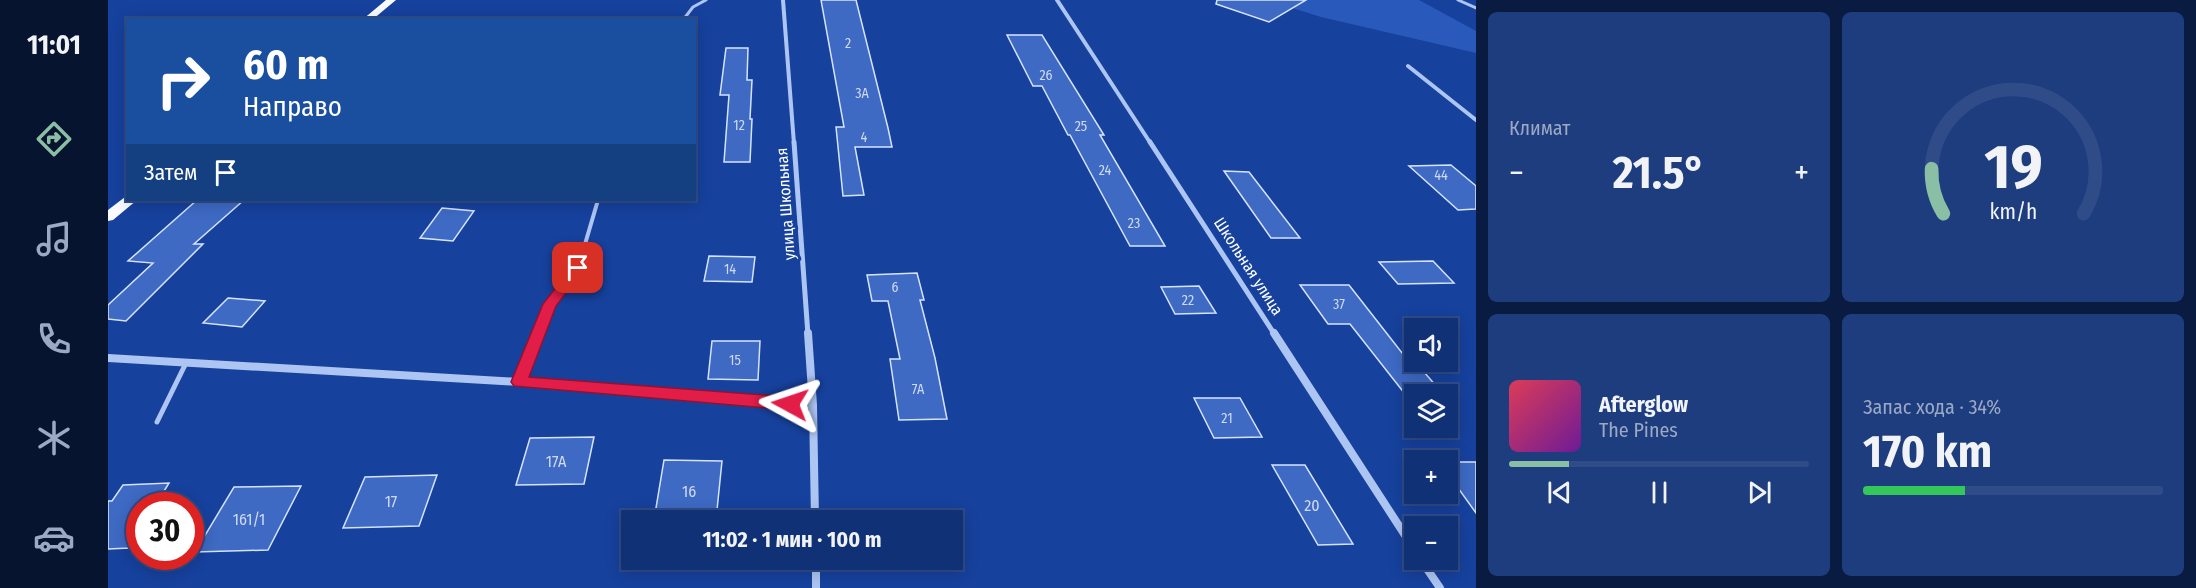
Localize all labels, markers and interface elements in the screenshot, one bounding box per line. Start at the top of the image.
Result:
text: 11:01 [27,29,81,61]
house number: 2 [845,35,851,52]
text: 60 m [243,40,329,90]
icon: right [144,42,222,120]
house number: 26 [1039,67,1053,84]
house number: 3А [855,85,869,102]
text: Направо [243,91,342,123]
text: Климат [1509,116,1570,140]
house number: 12 [733,117,745,134]
icon: directions [33,118,75,160]
house number: 25 [1075,118,1087,135]
house number: 4 [861,129,868,146]
text: 19 [1984,130,2042,205]
text: 21.5° [1613,146,1705,200]
street label: улица Школьная [772,147,799,261]
text: − [1509,153,1524,193]
text: + [1794,153,1809,193]
icon: arrive [209,156,242,189]
text: Затем [144,159,197,186]
house number: 24 [1099,162,1112,179]
house number: 44 [1434,167,1448,184]
text: km/h [1989,199,2037,225]
street label: Школьная улица [1210,214,1287,319]
house number: 23 [1128,215,1140,232]
icon: music [33,218,75,260]
pin [552,242,603,293]
icon: arrive [561,251,594,284]
house number: 14 [724,261,736,278]
house number: 6 [892,279,899,296]
house number: 22 [1182,292,1194,309]
house number: 37 [1333,296,1345,313]
icon: phone [33,318,75,360]
map controls [1404,318,1458,570]
button: sound [1404,318,1458,372]
house number: 15 [729,352,741,369]
position arrow [758,372,822,436]
house number: 7А [912,381,925,398]
button: layers [1404,384,1458,438]
text: Afterglow [1599,391,1688,418]
text: Запас хода · 34% [1863,395,2001,419]
house number: 21 [1221,410,1233,427]
icon: climate [33,417,75,459]
text: The Pines [1599,418,1678,442]
text: 170 km [1863,425,1992,479]
button: + [1404,450,1458,504]
house number: 17А [546,452,567,471]
icon: previous [1543,476,1576,509]
icon: pause [1643,476,1676,509]
icon: next [1743,476,1776,509]
house number: 16 [682,482,696,501]
speed limit sign: 30 [126,492,204,570]
house number: 17 [385,492,398,511]
house number: 20 [1304,496,1320,515]
house number: 161/1 [233,510,265,529]
button: − [1404,516,1458,570]
icon: car [33,517,75,559]
text: 11:02 · 1 мин · 100 m [702,526,882,553]

